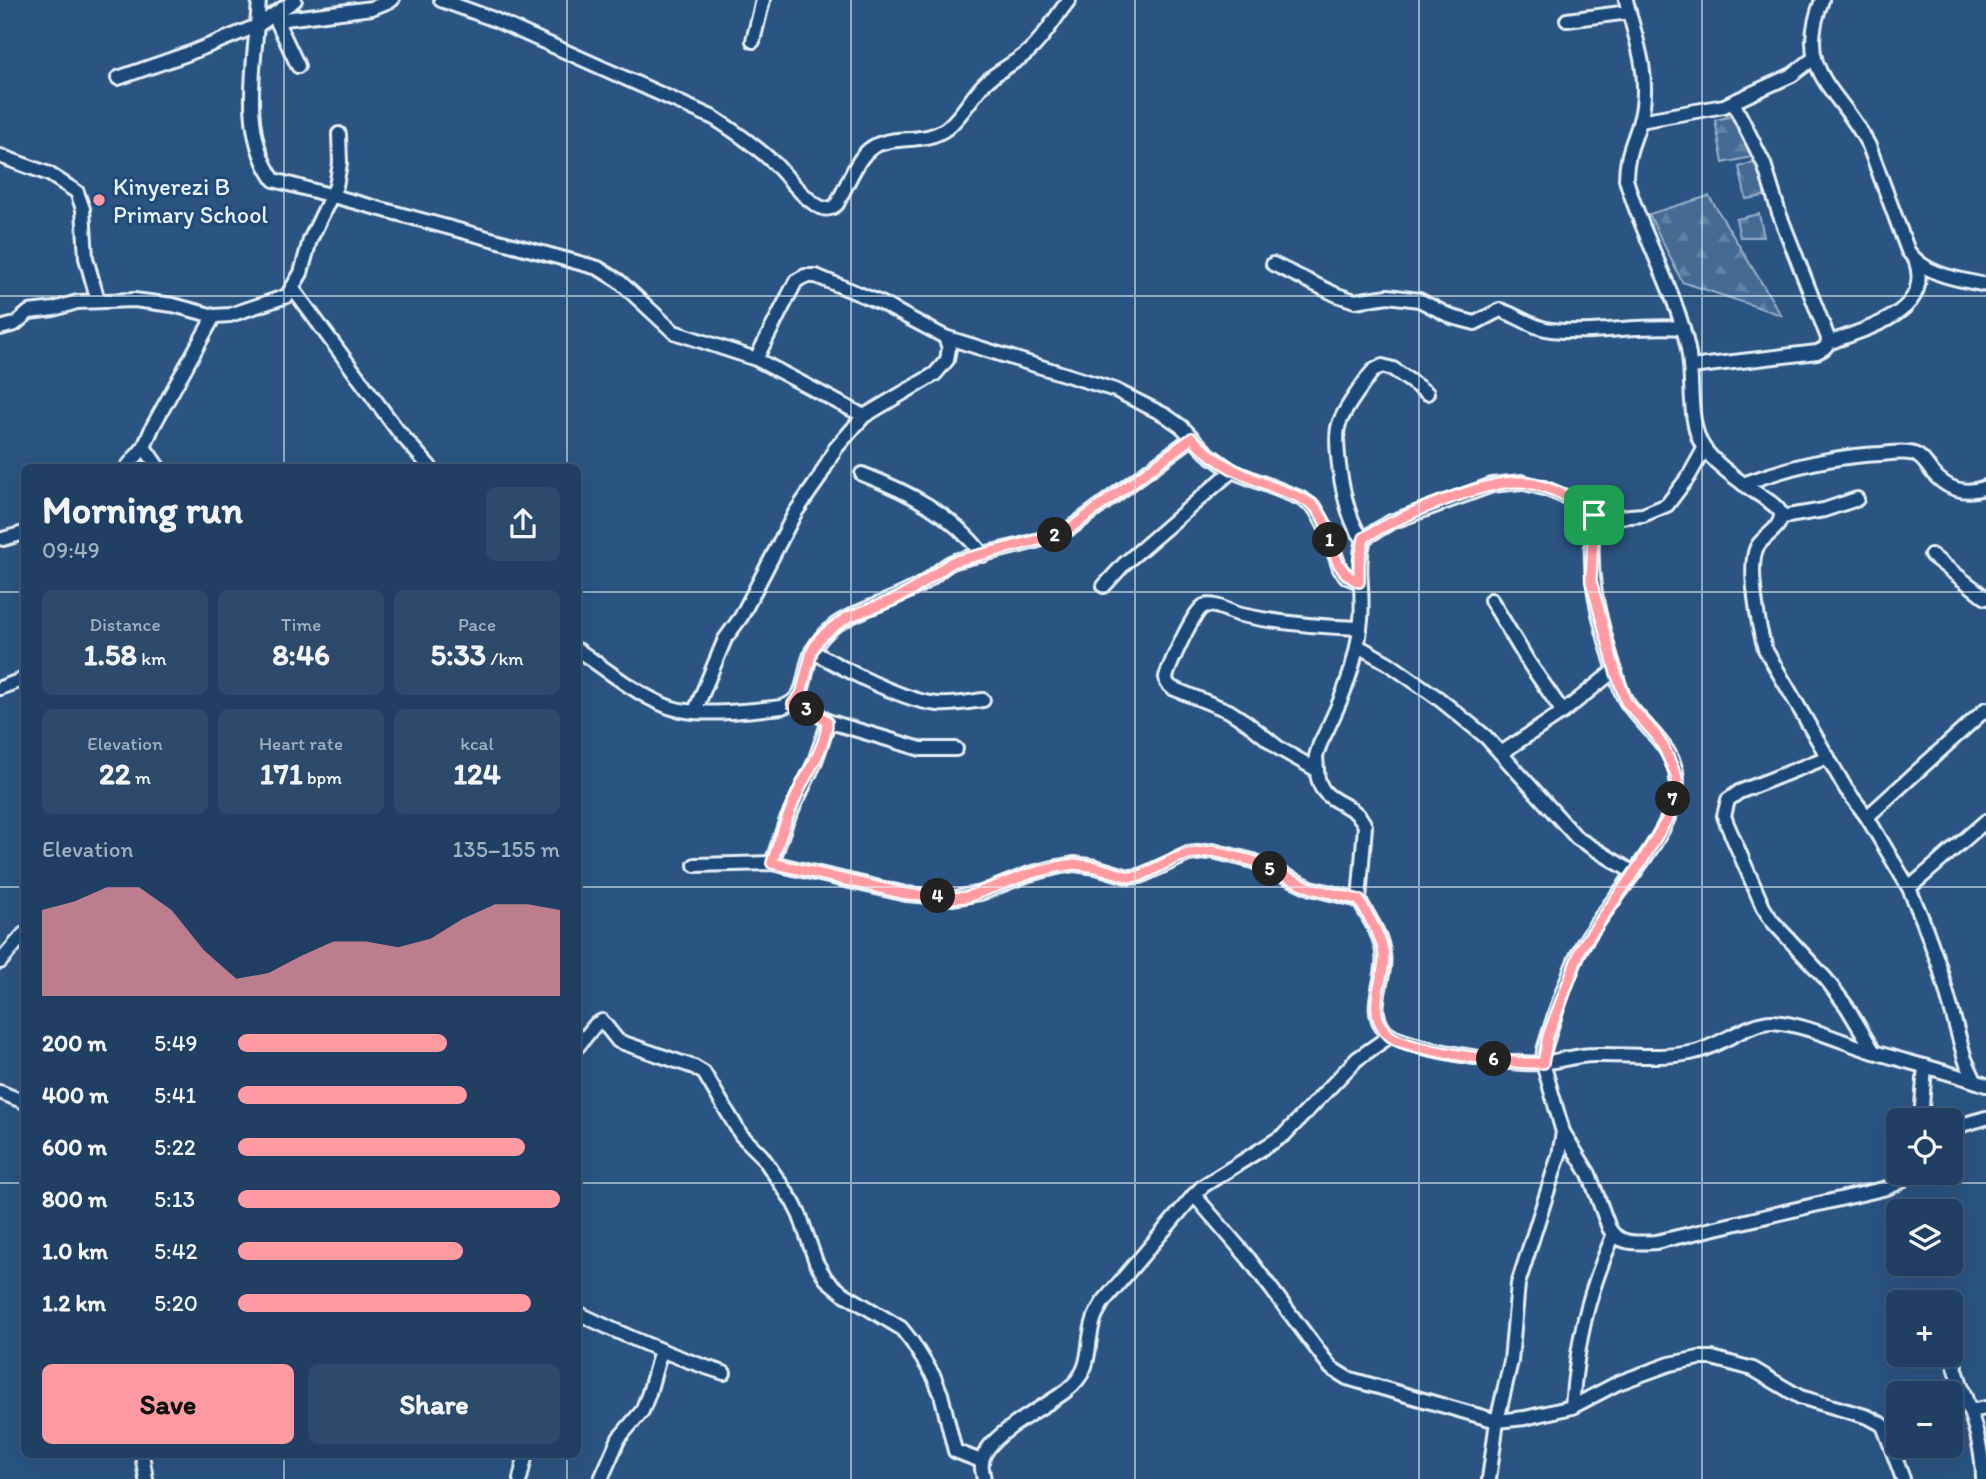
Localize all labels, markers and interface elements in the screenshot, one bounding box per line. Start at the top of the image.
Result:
place label: Kinyerezi B Primary School [113,172,268,229]
marker: Kinyerezi B Primary School [91,192,107,208]
pin [1564,485,1624,545]
text: Morning run [42,487,243,533]
button: share [486,487,560,561]
icon: arrive [1575,496,1613,534]
pin: 2 [1038,518,1072,552]
pin: 1 [1312,522,1348,558]
text: 2 [1050,523,1060,546]
text: 1 [1325,528,1334,551]
text: 09:49 [42,536,100,564]
text: Distance [89,613,161,636]
text: Time [281,613,321,636]
text: Pace [458,613,496,636]
text: 1.58 [84,636,137,673]
text: 8:46 [272,636,330,673]
text: 5:33 [430,636,486,673]
text: km [137,647,166,670]
text: /km [486,647,524,670]
pin: 3 [790,692,824,726]
text: 3 [801,697,812,720]
text: Elevation [87,732,163,755]
text: Heart rate [259,732,343,755]
text: kcal [460,732,494,755]
text: 22 [99,755,131,792]
text: 171 [260,755,303,792]
text: 124 [453,755,501,792]
text: m [131,766,151,789]
text: bpm [303,766,342,789]
pin: 7 [1656,782,1690,816]
text: 7 [1668,787,1677,810]
text: Elevation [42,835,133,863]
text: 135–155 m [453,835,560,863]
pin: 5 [1252,852,1288,886]
text: 5 [1265,857,1274,880]
pin: 4 [920,878,956,914]
text: 4 [932,884,943,907]
text: 200 m [42,1029,107,1057]
text: 5:49 [154,1029,198,1057]
pin: 6 [1476,1042,1512,1076]
text: 6 [1488,1047,1499,1070]
text: 400 m [42,1081,109,1109]
text: 5:41 [154,1081,196,1109]
map controls [1886,1108,1963,1458]
button: locate [1886,1108,1963,1185]
text: 600 m [42,1133,107,1161]
text: 5:22 [154,1133,196,1161]
text: 800 m [42,1185,107,1213]
text: 5:13 [154,1185,195,1213]
button: layers [1886,1199,1963,1276]
text: 1.0 km [42,1237,108,1265]
text: 5:42 [154,1237,198,1265]
text: 1.2 km [42,1289,106,1317]
text: 5:20 [154,1289,198,1317]
button: + [1886,1290,1963,1367]
button: Save [42,1364,294,1444]
button: Share [308,1364,560,1444]
button: − [1886,1381,1963,1458]

